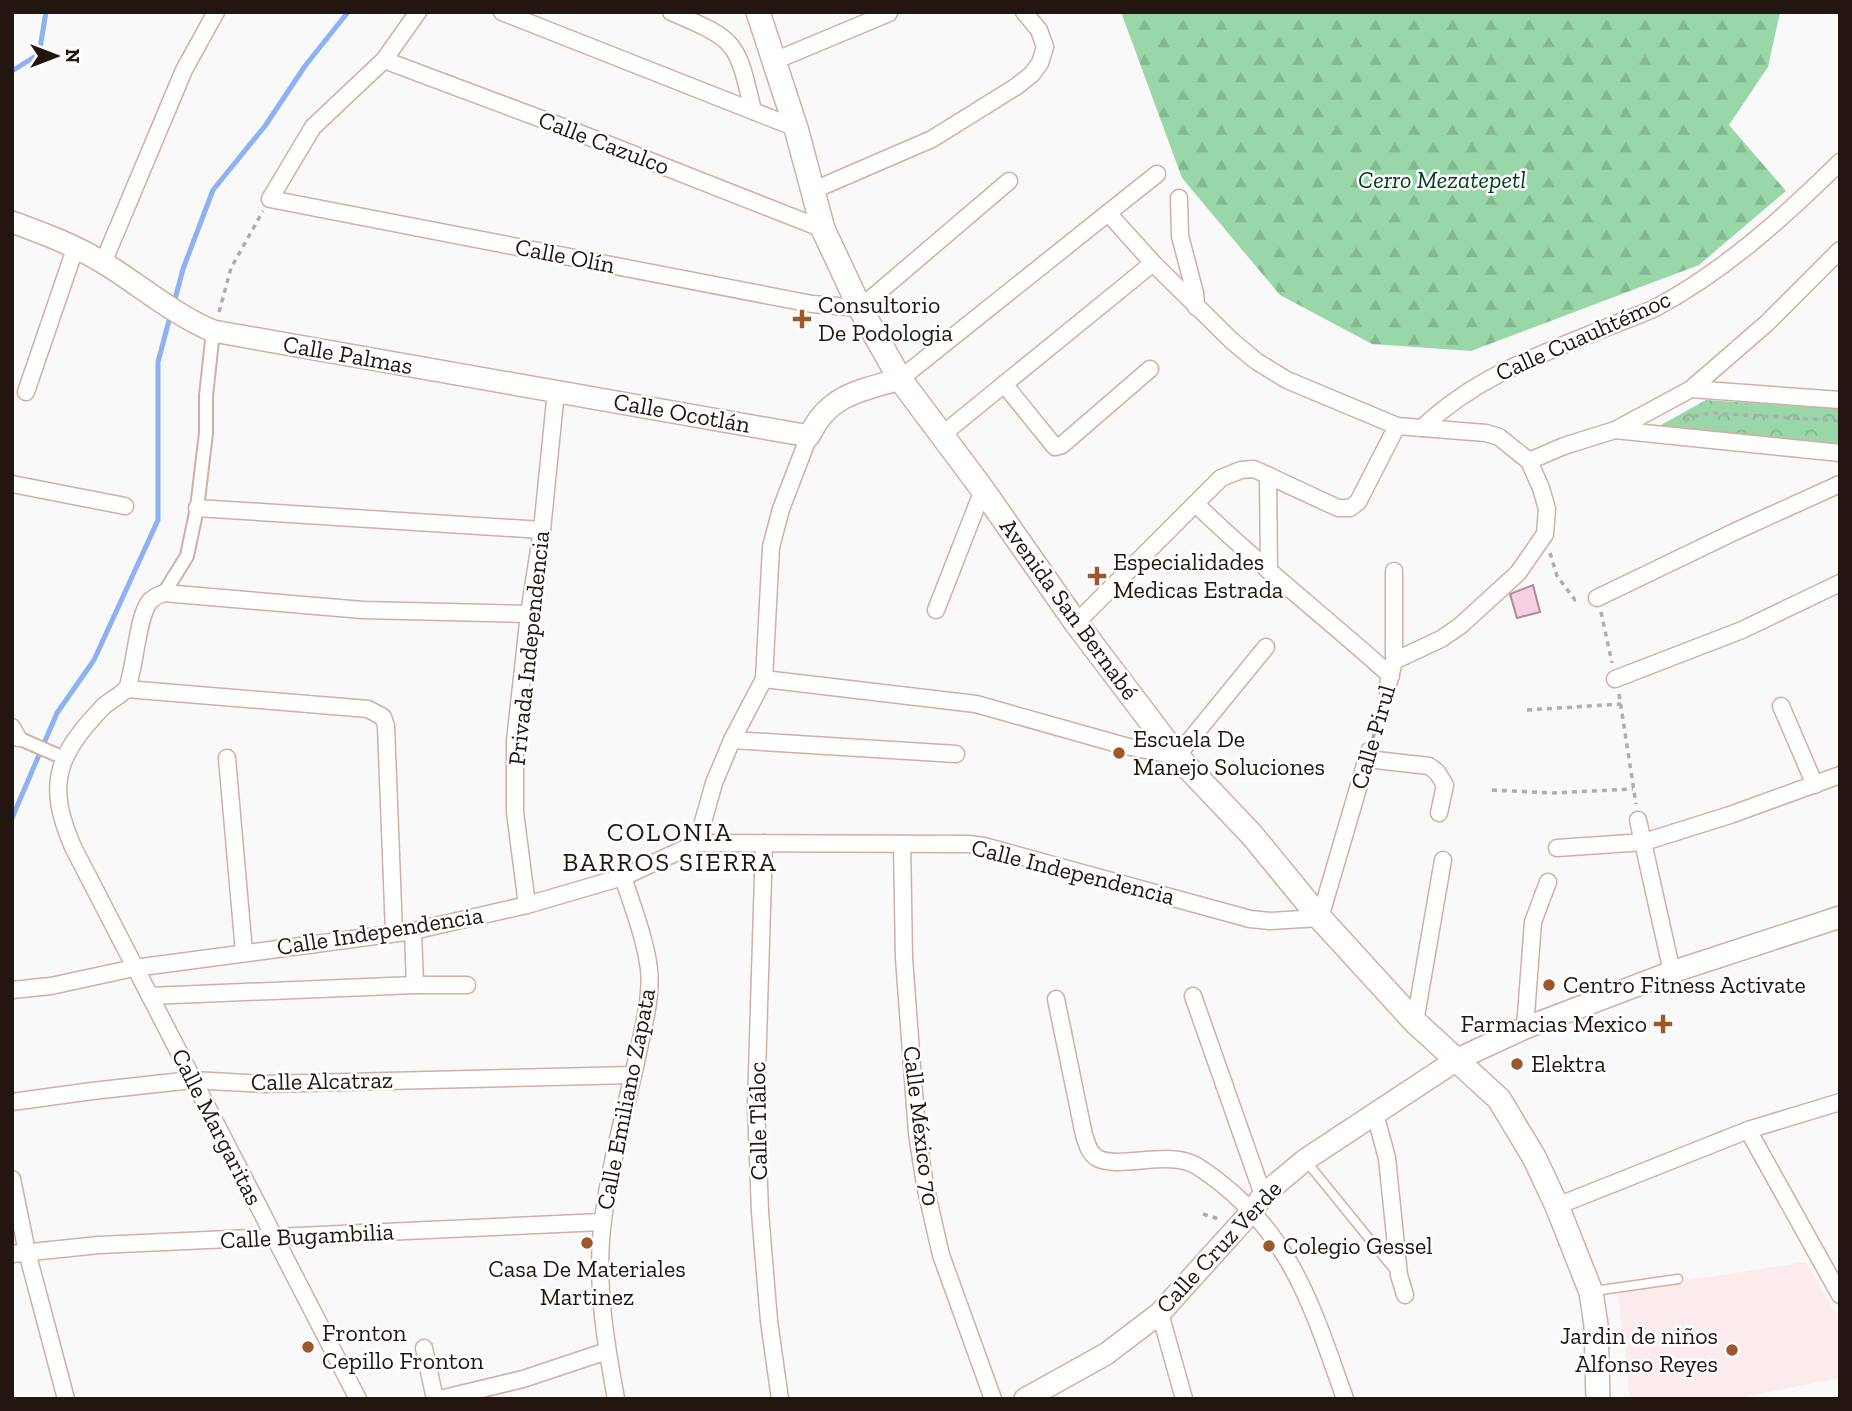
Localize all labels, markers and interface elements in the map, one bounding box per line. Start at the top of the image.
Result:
north arrow [21,21,91,91]
text: N [61,49,84,63]
street label: Calle Cazulco [535,104,674,181]
park label: Cerro Mezatepetl [1358,165,1526,194]
street label: Calle Olín [513,232,618,279]
street label: Calle Cuauhtémoc [1491,284,1675,387]
place label: Consultorio De Podologia [818,290,953,347]
marker: Consultorio De Podologia [792,309,812,329]
street label: Calle Palmas [281,329,415,380]
street label: Calle Ocotlán [612,386,753,439]
street label: Avenida San Bernabé [994,512,1145,705]
street label: Privada Independencia [502,529,555,767]
place label: Especialidades Medicas Estrada [1113,547,1284,604]
marker: Especialidades Medicas Estrada [1087,566,1107,586]
street label: Calle Pirul [1344,681,1401,792]
place label: Escuela De Manejo Soluciones [1133,724,1325,781]
marker: Escuela De Manejo Soluciones [1111,745,1127,761]
district label: COLONIA BARROS SIERRA [562,816,778,878]
street label: Calle Independencia [969,832,1178,911]
street label: Calle Independencia [275,900,485,961]
place label: Centro Fitness Activate [1563,970,1806,999]
marker: Centro Fitness Activate [1541,977,1557,993]
street label: Calle Emiliano Zapata [590,985,661,1212]
place label: Farmacias Mexico [1460,1009,1647,1038]
marker: Farmacias Mexico [1653,1014,1673,1034]
street label: Calle Margaritas [166,1044,269,1210]
street label: Calle México 70 [897,1044,946,1208]
place label: Elektra [1531,1049,1606,1078]
marker: Elektra [1509,1056,1525,1072]
street label: Calle Tláloc [742,1061,773,1181]
street label: Calle Alcatraz [251,1065,393,1096]
street label: Calle Cruz Verde [1150,1174,1288,1319]
street label: Calle Bugambilia [219,1216,395,1255]
place label: Colegio Gessel [1283,1231,1433,1260]
marker: Casa De Materiales Martinez [579,1235,595,1251]
marker: Colegio Gessel [1261,1238,1277,1254]
place label: Casa De Materiales Martinez [488,1254,686,1311]
place label: Fronton Cepillo Fronton [322,1318,484,1375]
place label: Jardin de niños Alfonso Reyes [1560,1321,1718,1378]
marker: Fronton Cepillo Fronton [300,1339,316,1355]
marker: Jardin de niños Alfonso Reyes [1724,1342,1740,1358]

